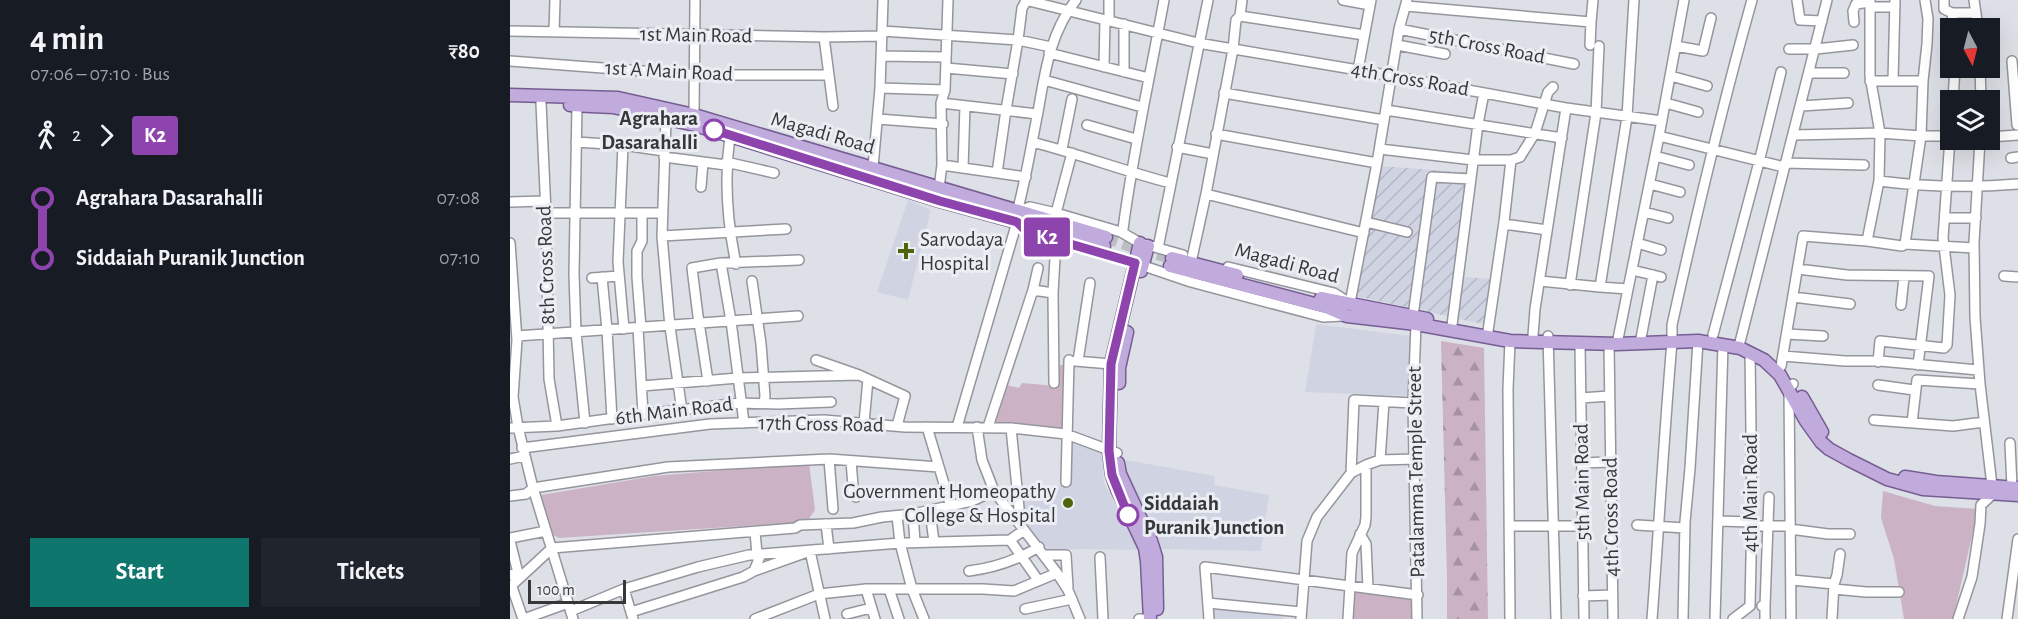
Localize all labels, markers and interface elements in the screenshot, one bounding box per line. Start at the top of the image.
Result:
north arrow [1940,18,2000,78]
map controls [1940,18,2000,150]
text: 4 min [30,23,104,56]
street label: 1st Main Road [640,24,752,46]
street label: 5th Cross Road [1427,24,1547,68]
text: ₹80 [448,40,480,62]
street label: 1st A Main Road [605,57,734,85]
street label: 4th Cross Road [1349,58,1471,100]
text: 07:06 – 07:10 · Bus [30,64,170,84]
button: layers [1940,90,2000,150]
place label: Agrahara Dasarahalli [601,108,698,153]
street label: Magadi Road [769,108,877,158]
icon: walk [30,119,63,152]
icon: forward [90,119,123,152]
marker: Agrahara Dasarahalli [703,119,725,141]
text: 2 [72,125,81,145]
text: K2 [144,125,166,146]
text: Agrahara Dasarahalli [76,187,263,209]
text: 07:08 [436,188,480,208]
street label: 8th Cross Road [533,205,559,325]
line badge: K2 [1020,218,1074,256]
text: K2 [1036,227,1058,248]
place label: Sarvodaya Hospital [920,229,1004,274]
street label: Magadi Road [1233,239,1341,287]
marker: Sarvodaya Hospital [897,242,915,260]
text: Siddaiah Puranik Junction [76,247,305,269]
text: 07:10 [439,248,480,268]
street label: Patalamma Temple Street [1404,366,1428,578]
street label: 6th Main Road [614,393,734,429]
street label: 17th Cross Road [758,412,884,436]
street label: 5th Main Road [1570,423,1594,541]
street label: 4th Main Road [1740,434,1761,552]
street label: 4th Cross Road [1599,457,1623,577]
place label: Government Homeopathy College & Hospital [843,481,1056,526]
place label: Siddaiah Puranik Junction [1144,493,1284,538]
marker: Government Homeopathy College & Hospital [1061,496,1075,510]
marker: Siddaiah Puranik Junction [1117,504,1139,526]
button: Start [30,538,249,607]
button: Tickets [261,538,480,607]
scale bar [528,577,626,604]
text: 100 m [537,582,575,598]

